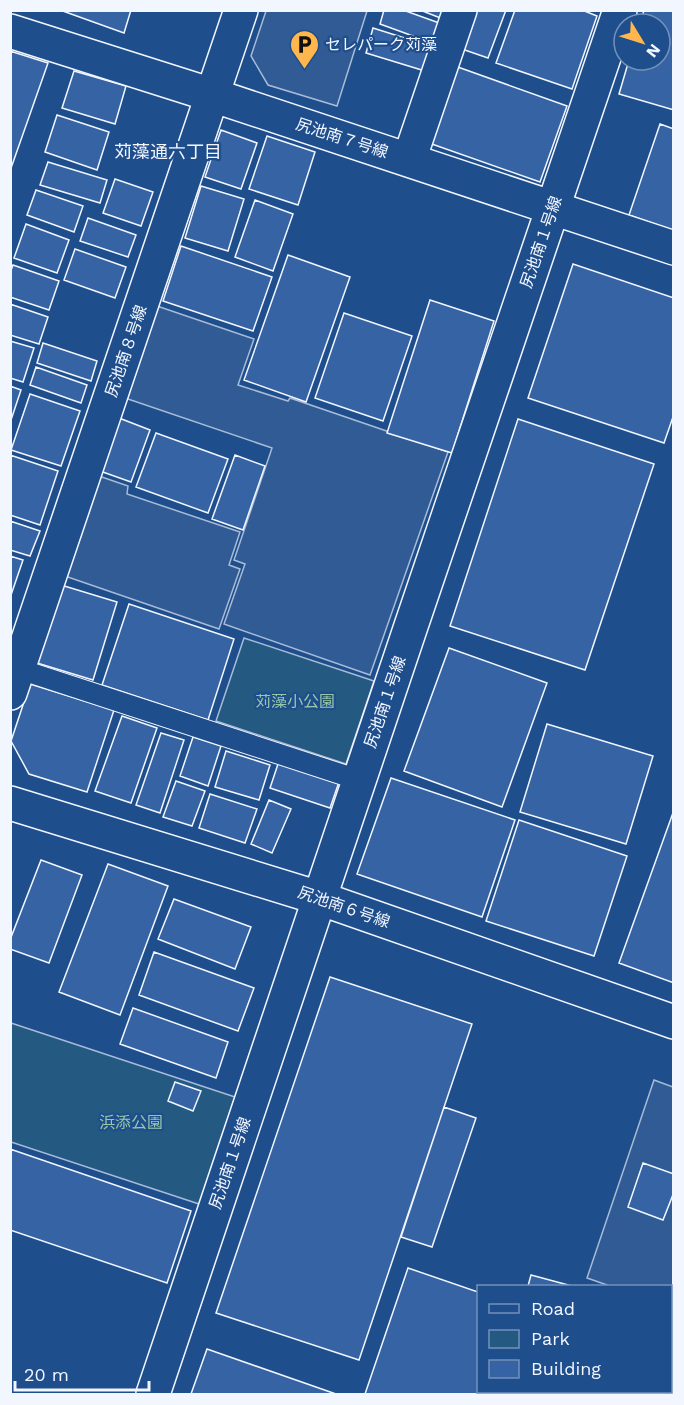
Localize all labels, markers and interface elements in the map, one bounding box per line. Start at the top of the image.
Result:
north arrow [612,12,672,72]
parking icon: セレパーク苅藻 [288,28,320,70]
place label: セレパーク苅藻 [325,35,437,54]
text: N [642,40,665,61]
street label: 尻池南７号線 [293,114,391,162]
district label: 苅藻通六丁目 [114,141,222,162]
street label: 尻池南１号線 [516,194,566,290]
street label: 尻池南８号線 [101,303,151,399]
street label: 尻池南１号線 [360,654,410,750]
park label: 苅藻小公園 [255,692,335,711]
street label: 尻池南６号線 [296,882,392,932]
park label: 浜添公園 [99,1113,163,1132]
street label: 尻池南１号線 [205,1115,255,1211]
legend [477,1285,672,1393]
text: Road [531,1298,575,1319]
text: Park [531,1328,570,1349]
scale bar [15,1354,148,1392]
text: Building [531,1358,601,1379]
text: 20 m [24,1364,69,1385]

